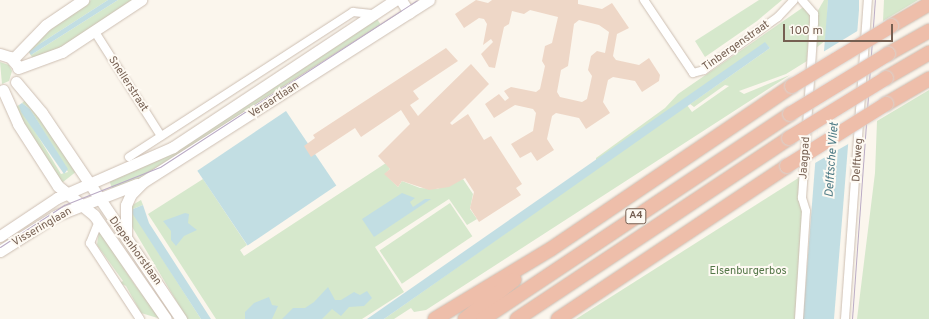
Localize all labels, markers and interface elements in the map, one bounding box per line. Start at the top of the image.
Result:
scale bar [785,16,895,42]
street label: Tinbergenstraat [700,18,772,74]
text: 100 m [790,23,823,39]
street label: Snellerstraat [105,54,151,114]
street label: Veraartlaan [246,79,302,121]
water label: Delftsche Vliet [823,122,843,198]
street label: Jaagpad [797,136,813,180]
street label: Delftweg [850,138,866,182]
street label: Visseringlaan [10,205,74,249]
road number: A4 [625,208,647,224]
street label: Diepenhorstlaan [106,214,164,288]
park label: Elsenburgerbos [709,264,787,278]

